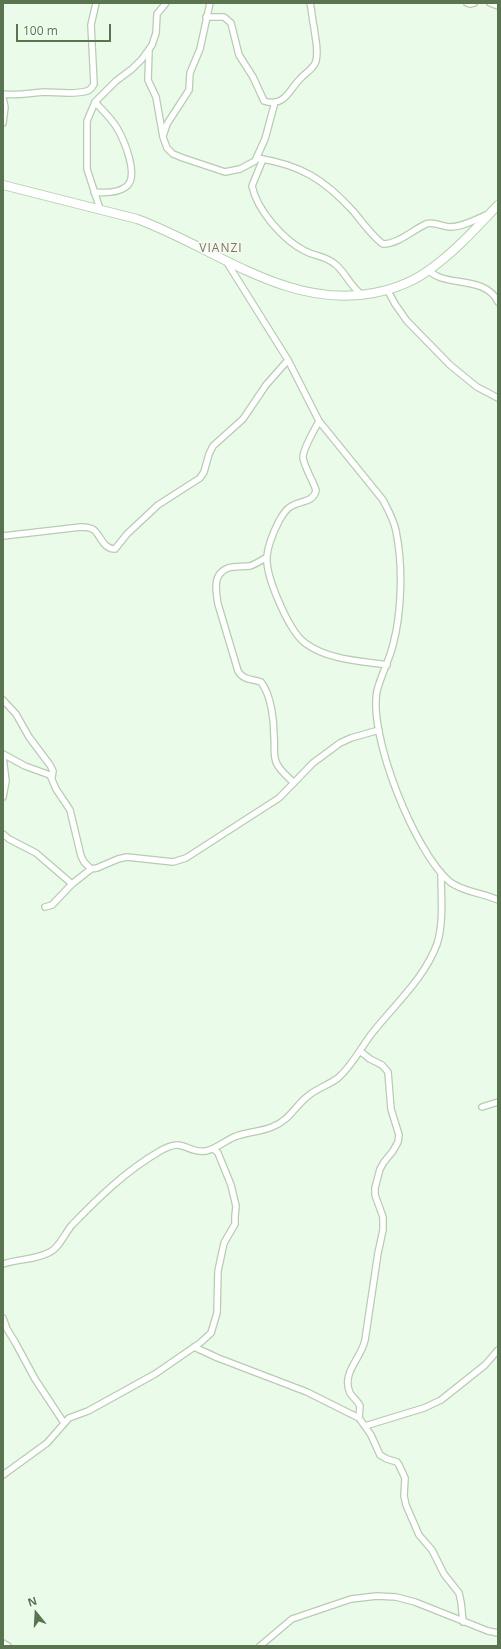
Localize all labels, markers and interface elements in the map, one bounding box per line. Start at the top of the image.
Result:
scale bar [18,16,113,42]
text: 100 m [23,22,58,39]
district label: VIANZI [199,242,243,256]
north arrow [16,1593,56,1633]
text: N [26,1593,39,1610]

